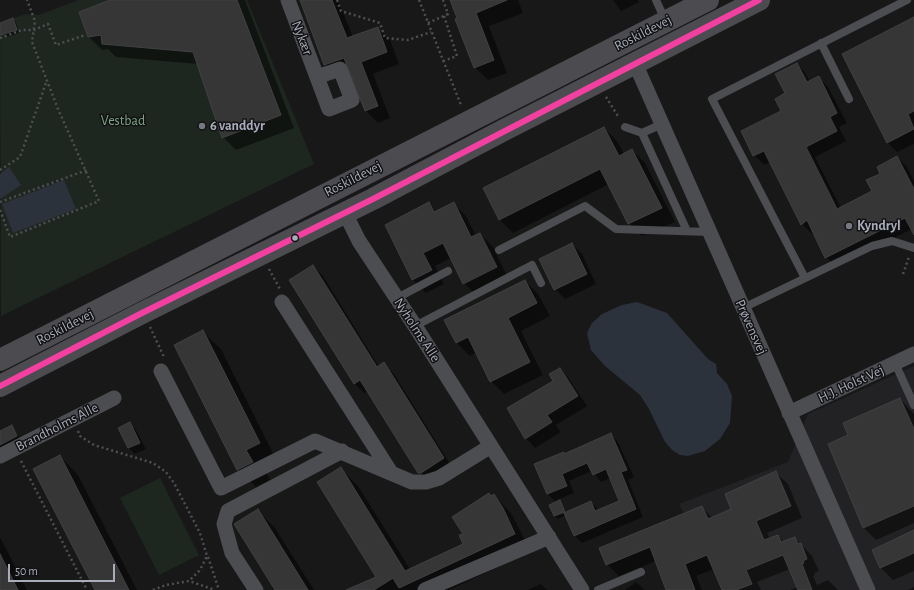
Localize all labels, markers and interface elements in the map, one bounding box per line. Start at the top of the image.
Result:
street label: Roskildevej [612,11,674,55]
street label: Nykær [288,19,316,57]
park label: Vestbad [101,113,145,129]
place label: 6 vanddyr [210,118,265,134]
marker: 6 vanddyr [197,121,207,131]
street label: Roskildevej [322,157,384,201]
place label: Kyndryl [857,218,901,234]
marker: Kyndryl [844,221,854,231]
unlabelled marker [290,233,300,243]
street label: Nyholms Alle [390,295,444,365]
street label: Prøvensvej [731,297,771,357]
street label: Roskildevej [34,305,96,349]
street label: H.J. Holst Vej [815,361,887,407]
street label: Brandholms Alle [13,399,101,455]
scale bar [10,556,117,582]
text: 50 m [15,565,38,577]

